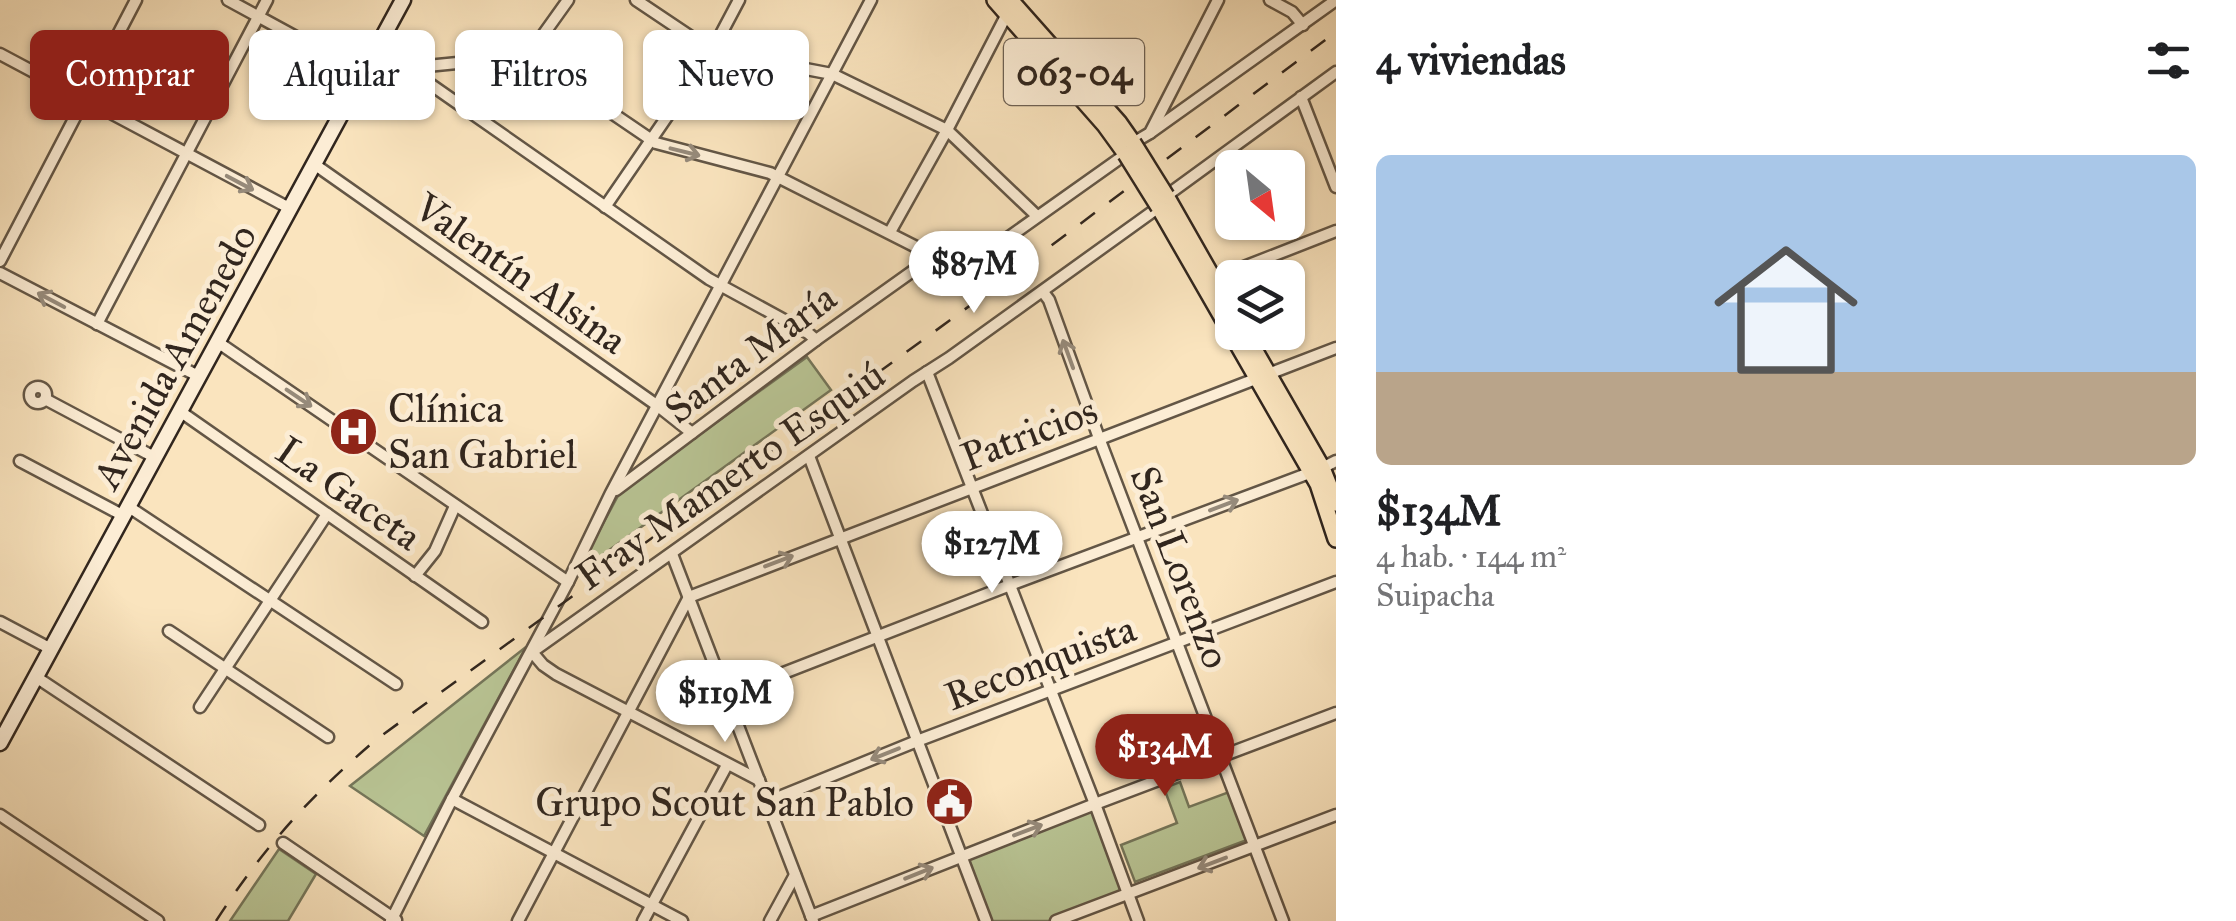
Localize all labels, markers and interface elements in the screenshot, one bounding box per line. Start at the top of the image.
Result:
chip: Comprar [30,30,229,120]
chip: Alquilar [249,30,435,120]
chip: Filtros [455,30,623,120]
chip: Nuevo [643,30,809,120]
icon: filters [2141,33,2196,88]
text: 4 viviendas [1376,34,1566,86]
road number: 063-04 [1004,39,1144,105]
one-way arrow [668,144,700,162]
north arrow [1215,150,1305,240]
map controls [1215,150,1305,350]
one-way arrow [225,174,255,193]
street label: Valentín Alsina [404,182,636,365]
street label: Avenida Amenedo [81,215,267,499]
icon: home [1696,220,1876,400]
pin: $87M [915,231,1033,316]
text: $87M [931,244,1017,283]
button: layers [1215,260,1305,350]
street label: Santa María [655,273,846,434]
one-way arrow [37,290,67,309]
one-way arrow [1058,340,1076,371]
street label: Fray Mamerto Esquiú [566,350,894,601]
place label: Clínica San Gabriel [388,384,577,479]
street label: Patricios [954,385,1104,482]
one-way arrow [285,388,313,409]
hospital icon: Clínica San Gabriel [327,405,379,457]
street label: La Gaceta [267,426,431,561]
street label: San Lorenzo [1120,459,1241,675]
text: $134M [1376,485,1501,537]
one-way arrow [1209,494,1239,512]
pin: $127M [922,511,1062,596]
text: $127M [944,524,1040,563]
text: 4 hab. · 144 m² [1376,537,1566,576]
one-way arrow [763,551,794,569]
text: Suipacha [1376,576,1495,615]
street label: Reconquista [938,604,1143,721]
pin: $119M [655,660,795,745]
text: $119M [678,673,772,712]
pin: $134M [1095,714,1235,799]
text: $134M [1117,727,1213,766]
one-way arrow [870,746,901,764]
public building icon: Grupo Scout San Pablo [923,776,975,828]
place label: Grupo Scout San Pablo [535,778,914,827]
one-way arrow [1013,820,1043,838]
one-way arrow [1197,855,1228,873]
one-way arrow [903,863,934,881]

